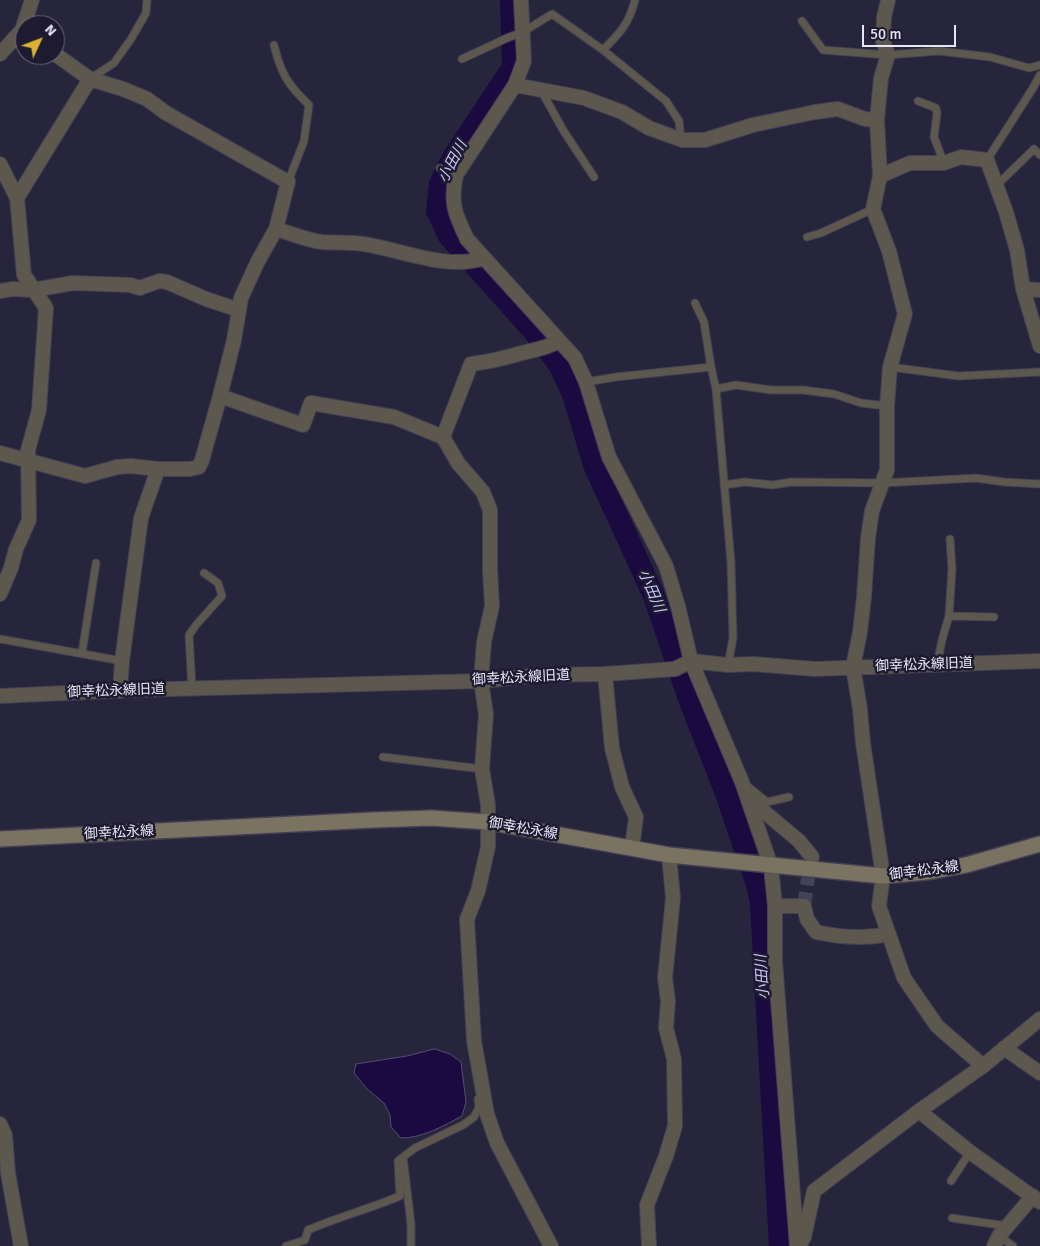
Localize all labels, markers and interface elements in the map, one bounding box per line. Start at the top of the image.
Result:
north arrow [15,15,65,65]
scale bar [865,15,959,47]
text: N [41,21,60,39]
text: 50 m [870,25,901,43]
water label: 小田川 [434,138,472,186]
water label: 小田川 [634,567,668,615]
street label: 御幸松永線旧道 [875,655,973,675]
street label: 御幸松永線旧道 [472,667,570,689]
street label: 御幸松永線旧道 [67,681,165,701]
street label: 御幸松永線 [487,815,559,843]
street label: 御幸松永線 [84,823,154,843]
street label: 御幸松永線 [888,858,960,884]
water label: 小田川 [752,954,774,1000]

